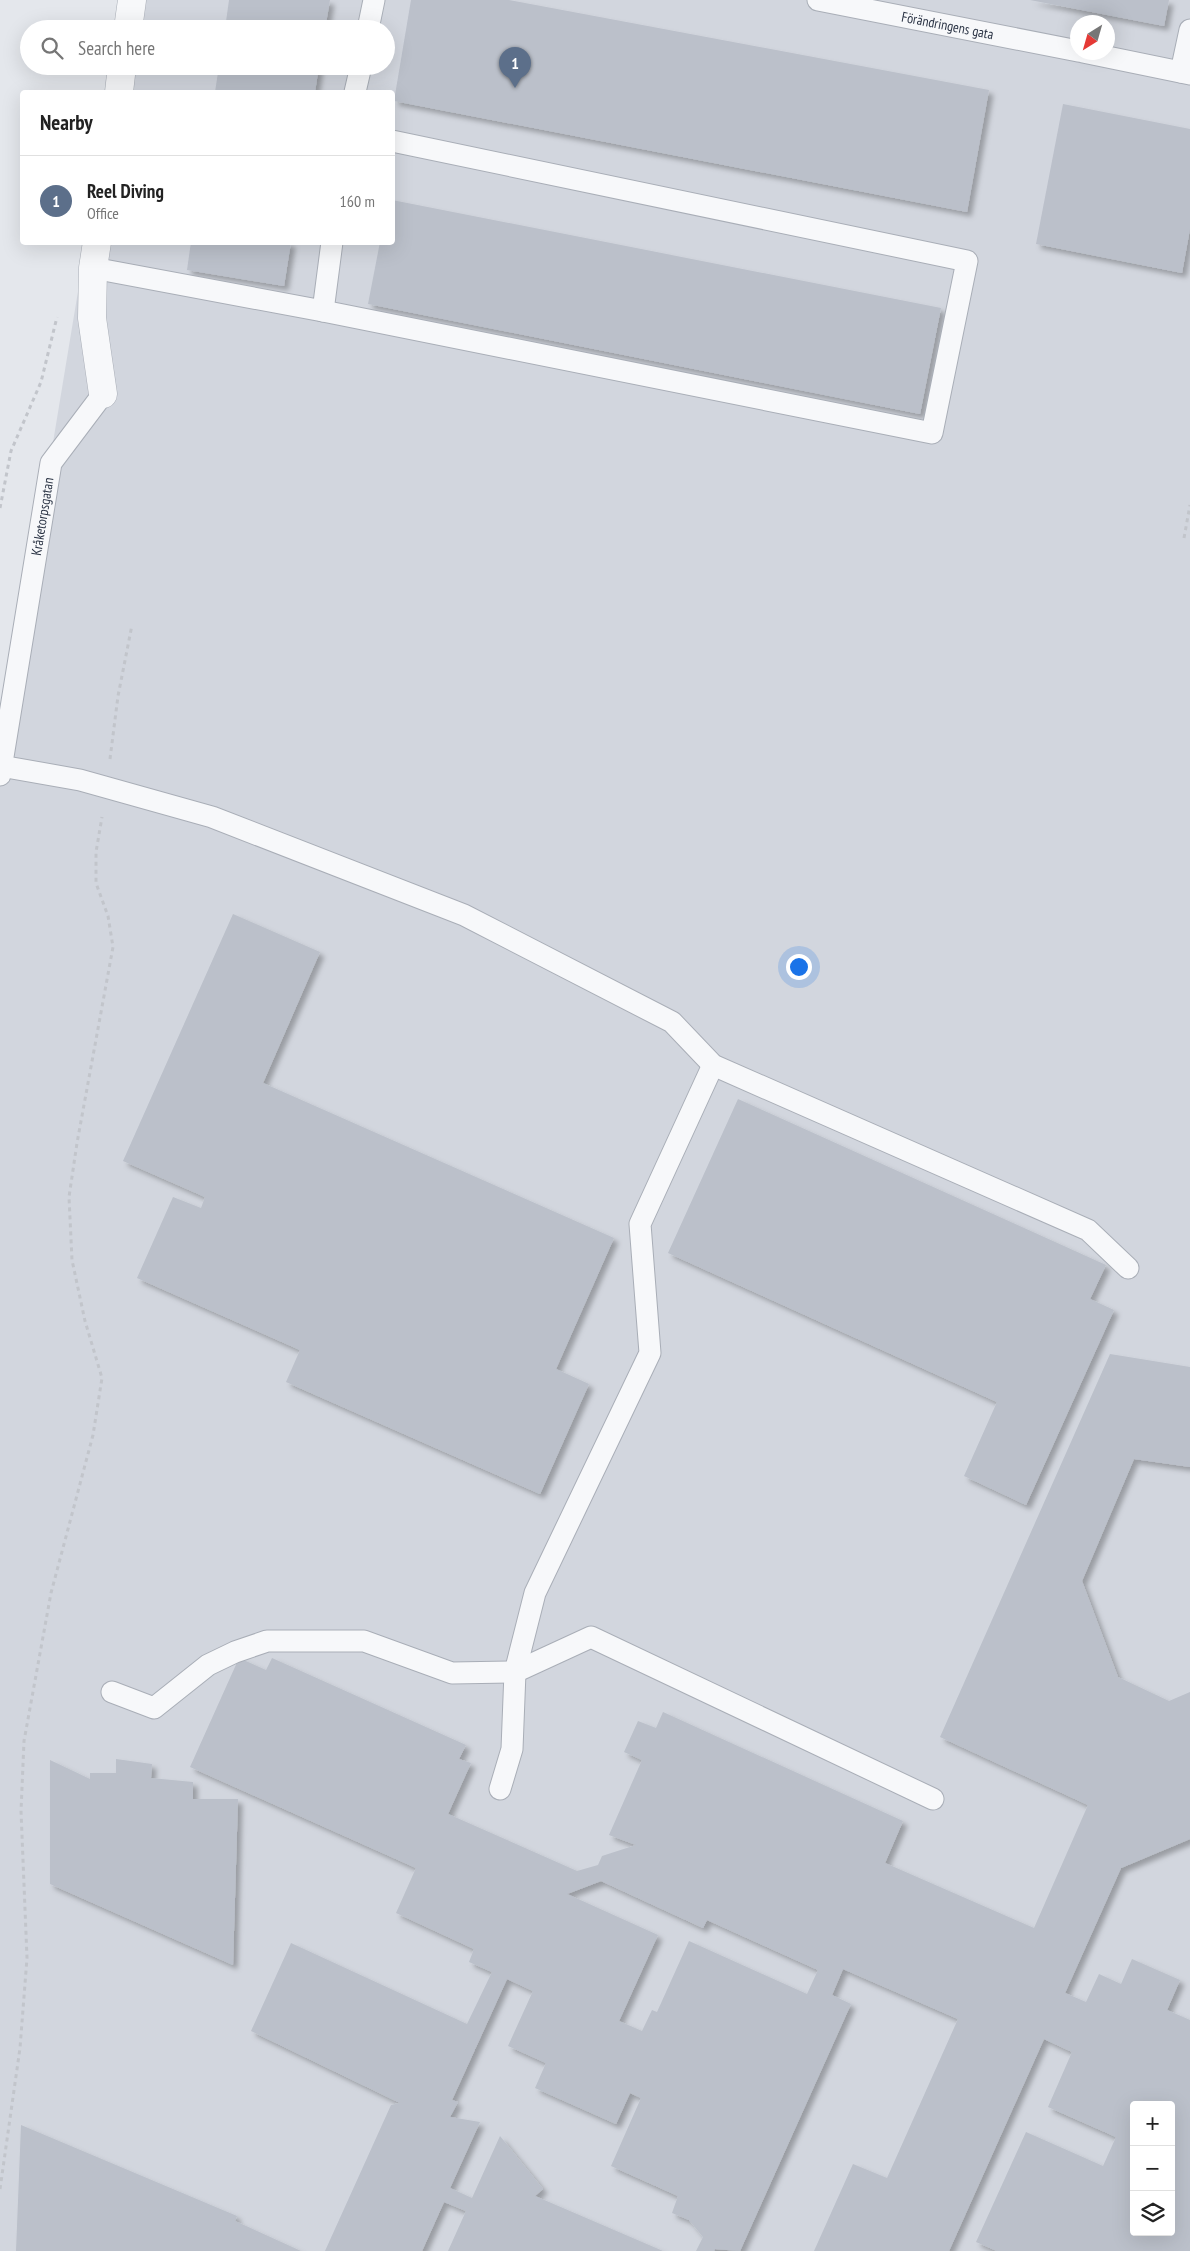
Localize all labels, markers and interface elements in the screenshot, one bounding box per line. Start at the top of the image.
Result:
street label: Förändringens gata [900,8,995,43]
north arrow [1070,15,1115,60]
search box [20,20,395,75]
icon: search [38,34,66,62]
text: Search here [78,36,155,60]
pin: 1 [499,47,531,88]
text: Nearby [40,109,93,136]
text: Reel Diving [87,179,164,203]
text: 1 [52,191,60,211]
text: 160 m [340,191,375,211]
text: Office [87,203,119,223]
street label: Kråketorpsgatan [27,476,58,557]
your location [786,954,812,980]
map controls [1130,2101,1175,2236]
button: + [1130,2101,1175,2146]
button: − [1130,2146,1175,2191]
button: layers [1130,2191,1175,2236]

